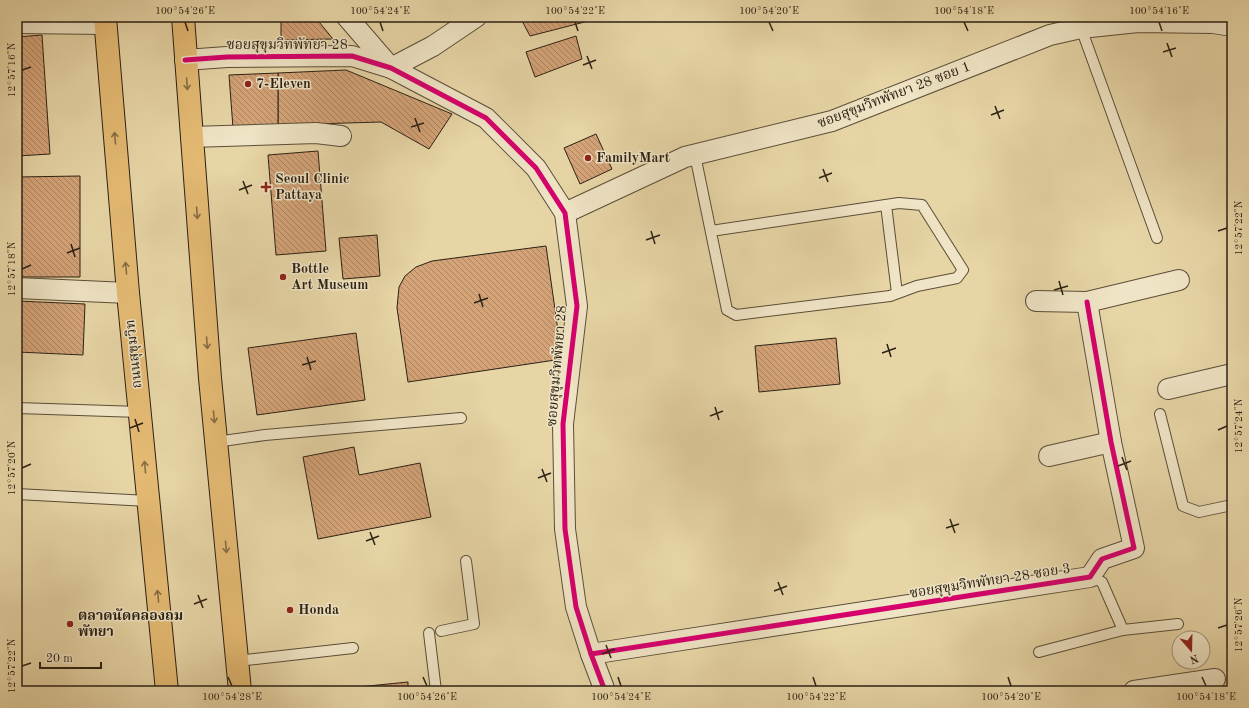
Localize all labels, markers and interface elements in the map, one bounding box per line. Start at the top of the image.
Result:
text: 100°54'26"E [155,6,215,16]
text: 100°54'24"E [350,6,410,16]
text: 100°54'22"E [545,6,605,16]
text: 100°54'20"E [739,6,799,16]
text: 100°54'18"E [934,6,994,16]
text: 100°54'16"E [1129,6,1189,16]
street label: ซอยสุขุมวิทพัทยา 28 [226,37,348,53]
text: 12°57'16"N [7,42,17,97]
street label: ซอยสุขุมวิทพัทยา 28 ซอย 1 [815,58,973,132]
one-way arrow [184,77,191,90]
place label: 7-Eleven [256,77,311,91]
marker: 7-Eleven [243,79,253,89]
one-way arrow [112,132,119,145]
place label: FamilyMart [596,151,670,165]
marker: FamilyMart [583,153,593,163]
place label: Seoul Clinic Pattaya [275,172,349,202]
marker: Seoul Clinic Pattaya [260,181,272,193]
text: 12°57'22"N [1234,200,1244,255]
one-way arrow [194,206,201,219]
text: 12°57'18"N [7,241,17,296]
one-way arrow [122,262,129,275]
place label: Bottle Art Museum [291,262,368,292]
marker: Bottle Art Museum [278,272,288,282]
street label: ซอยสุขุมวิทพัทยา 28 [544,305,570,427]
street label: ถนนสุขุมวิท [122,319,146,389]
one-way arrow [204,336,211,349]
text: 12°57'24"N [1234,398,1244,453]
one-way arrow [210,410,218,423]
text: 12°57'20"N [7,440,17,495]
one-way arrow [141,461,148,474]
one-way arrow [222,540,230,553]
street label: ซอยสุขุมวิทพัทยา 28 ซอย 3 [908,560,1072,602]
one-way arrow [154,590,161,603]
text: 12°57'26"N [1234,597,1244,652]
place label: Honda [298,603,339,617]
marker: Honda [285,605,295,615]
place label: ตลาดนัดคลองถม พัทยา [78,608,183,639]
marker: ตลาดนัดคลองถม พัทยา [65,619,75,629]
north arrow [1171,630,1211,670]
text: 12°57'22"N [7,638,17,693]
scale bar [40,644,101,670]
text: N [1188,651,1200,665]
text: 20 m [46,653,73,665]
text: 100°54'28"E [202,692,262,702]
text: 100°54'26"E [397,692,457,702]
text: 100°54'24"E [591,692,651,702]
text: 100°54'22"E [786,692,846,702]
text: 100°54'20"E [981,692,1041,702]
text: 100°54'18"E [1176,692,1236,702]

